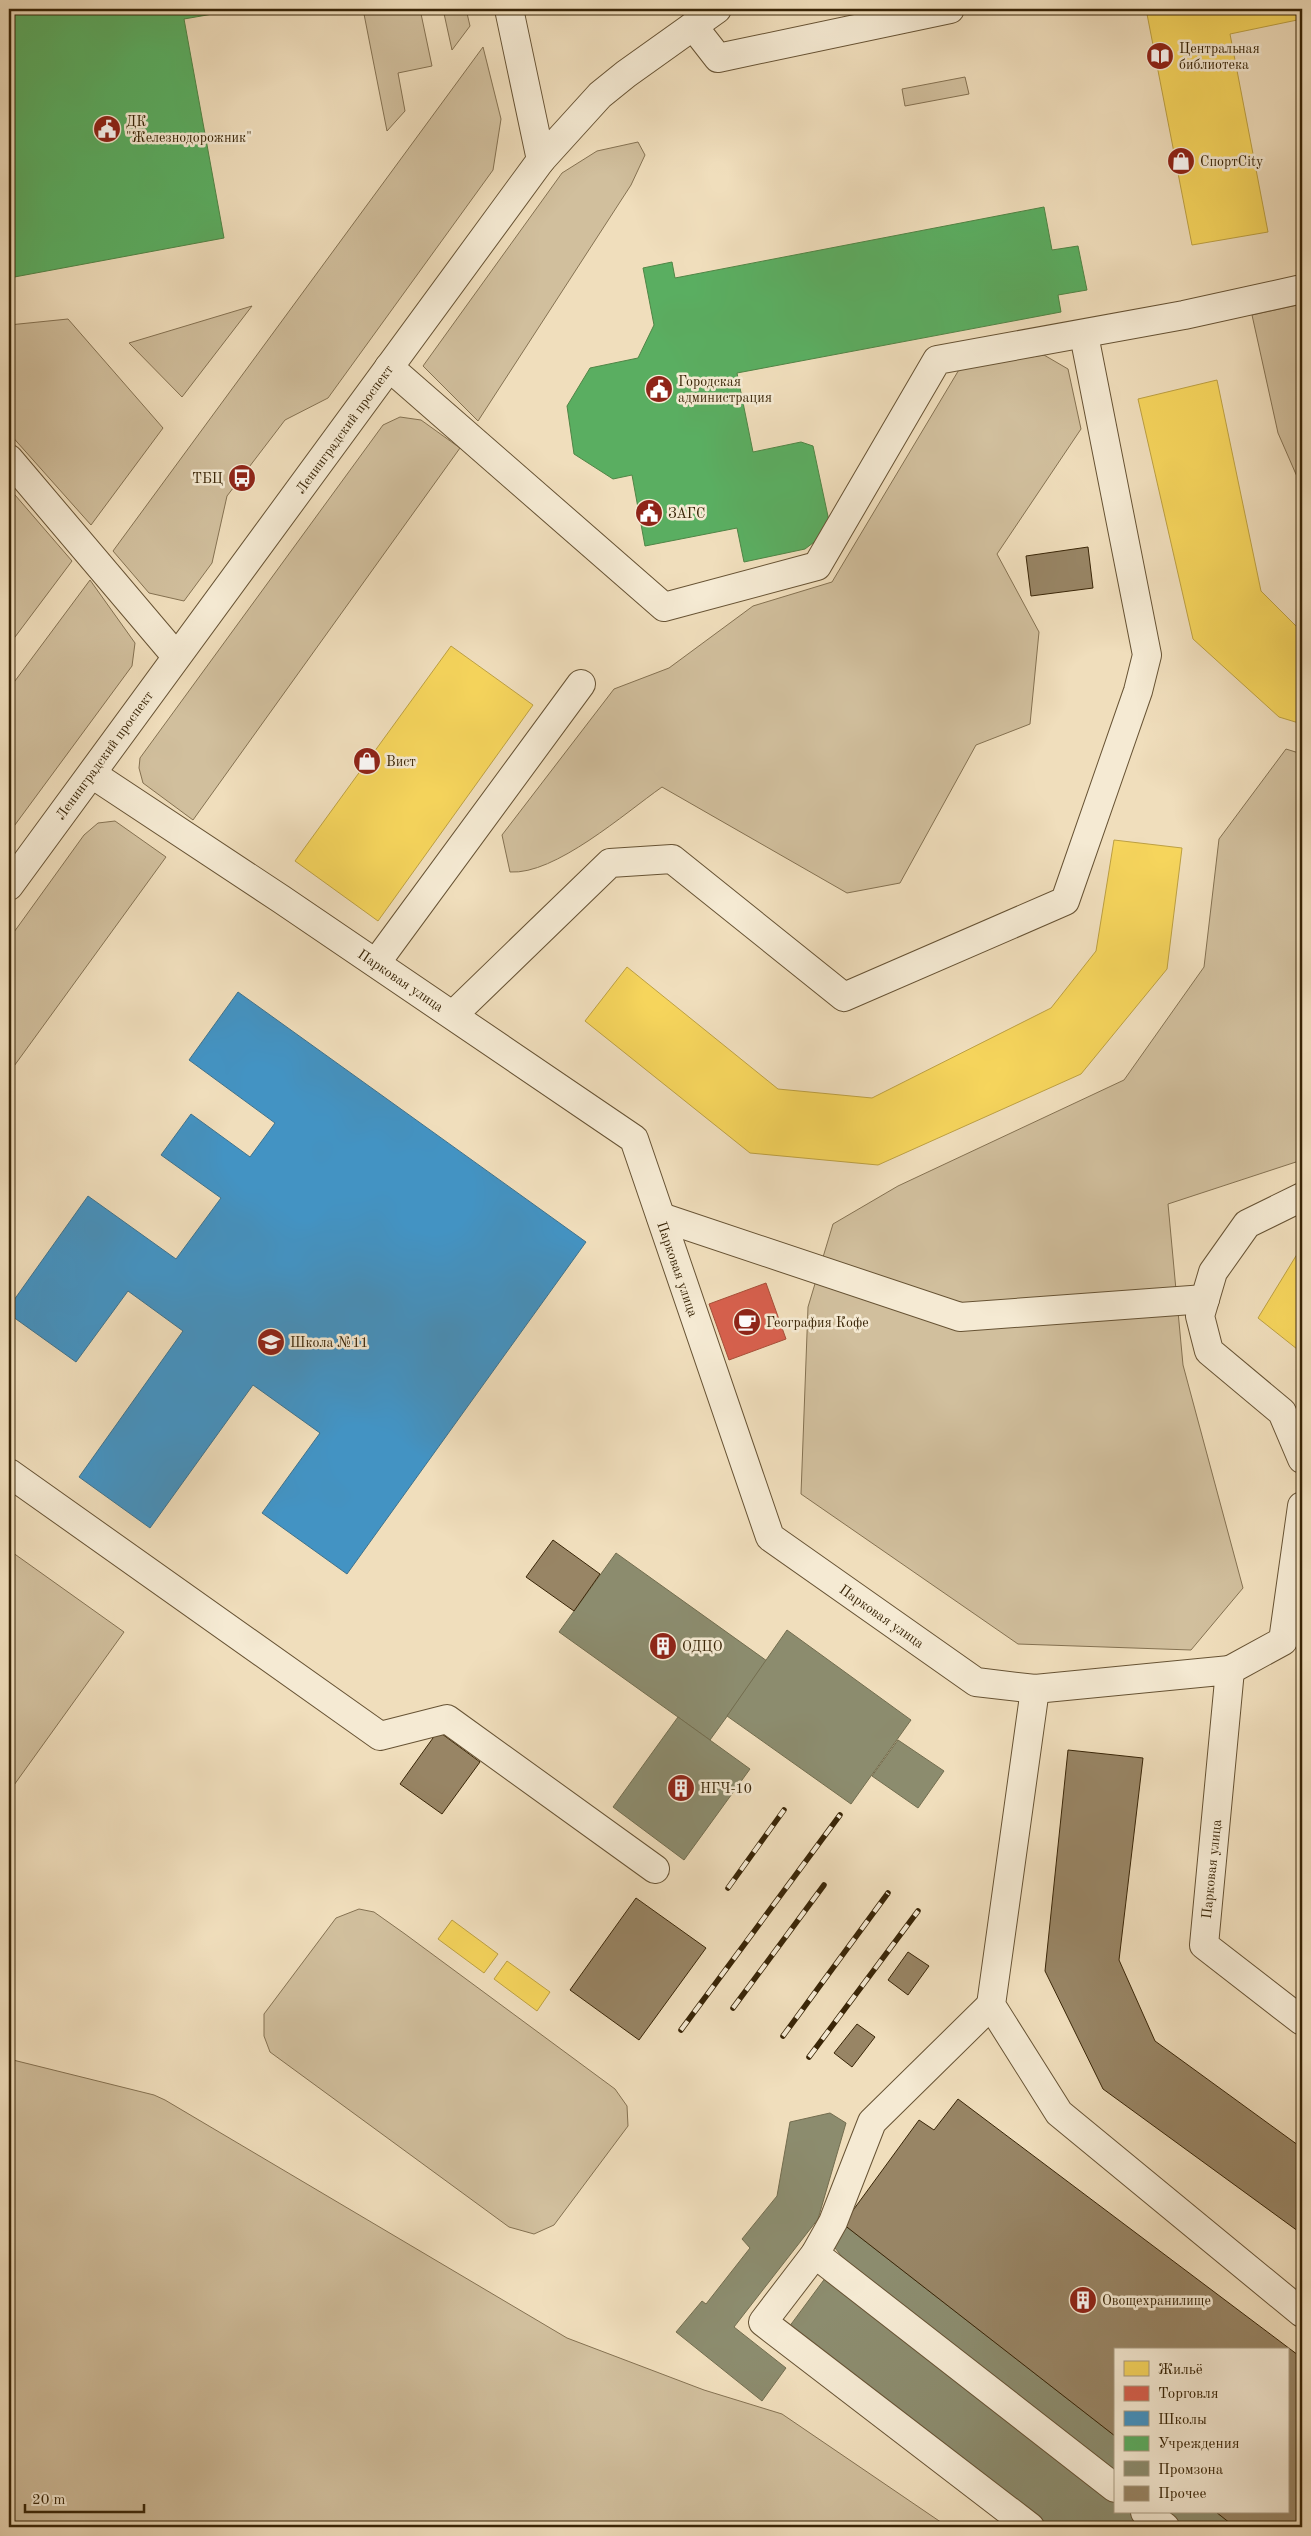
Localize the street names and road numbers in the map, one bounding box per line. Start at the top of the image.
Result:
street label: Ленинградский проспект [294,362,396,496]
street label: Ленинградский проспект [54,688,156,822]
street label: Парковая улица [355,947,446,1015]
street label: Парковая улица [654,1220,700,1319]
street label: Парковая улица [837,1582,926,1651]
street label: Парковая улица [1200,1819,1224,1919]

